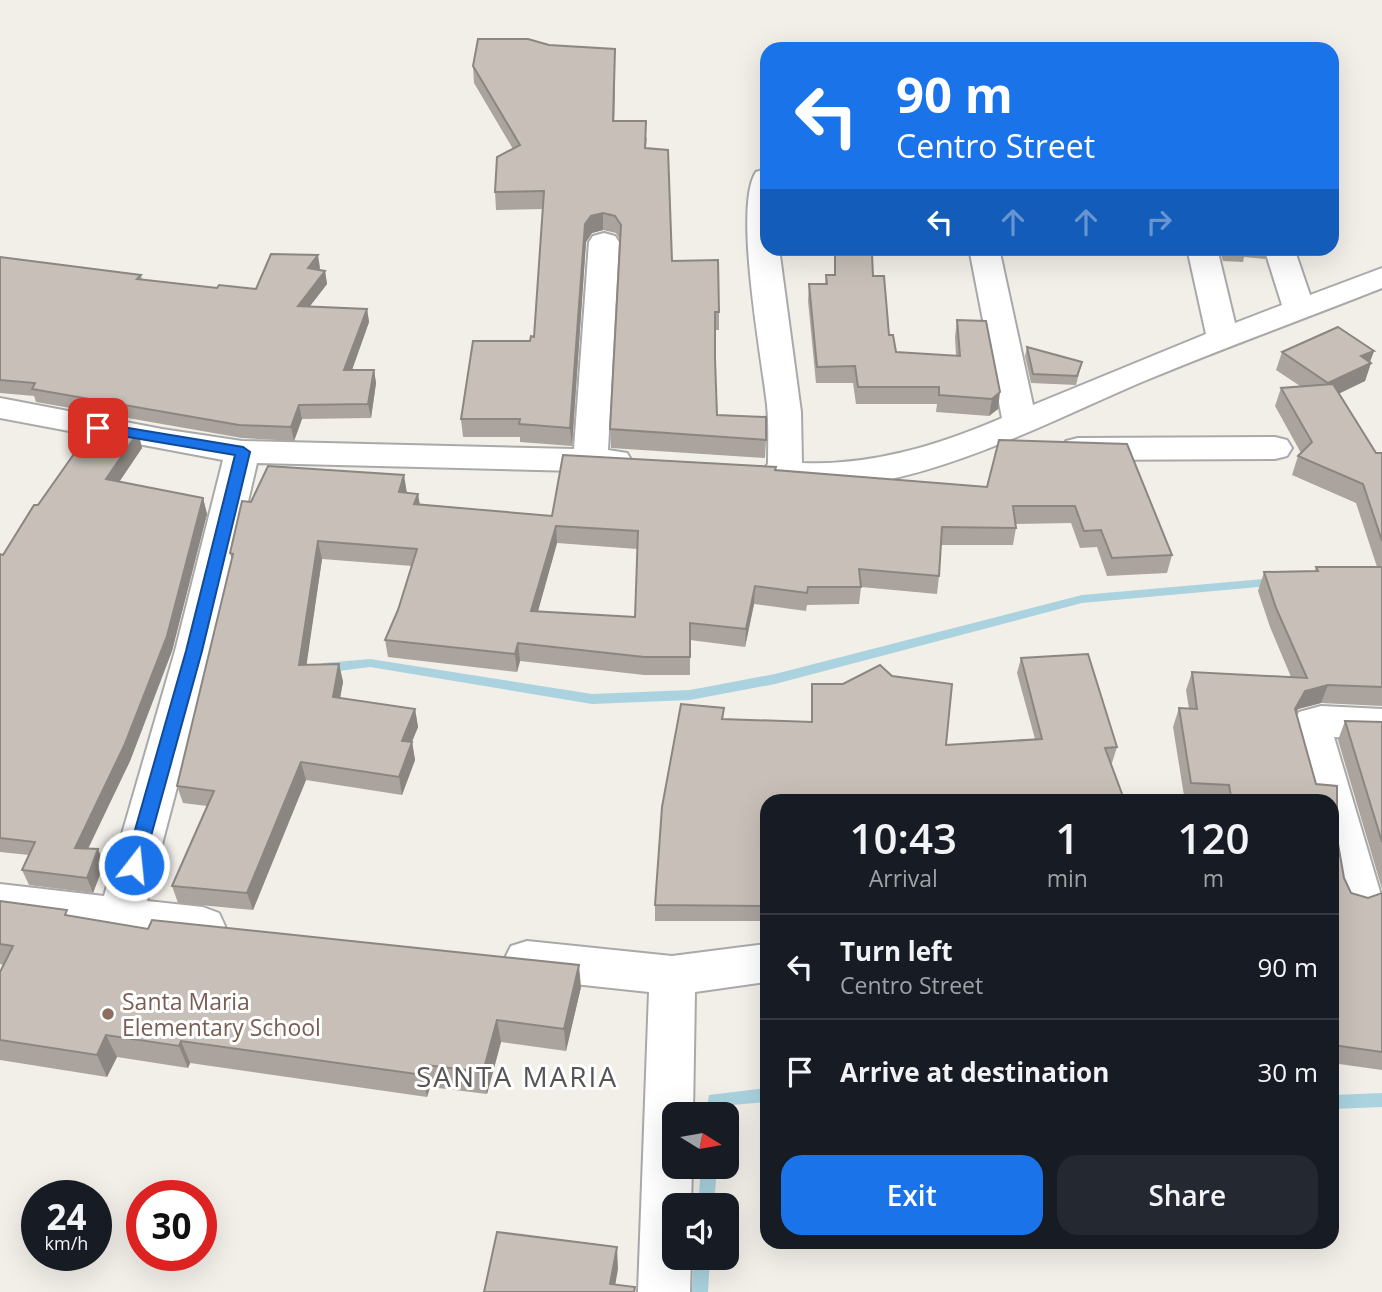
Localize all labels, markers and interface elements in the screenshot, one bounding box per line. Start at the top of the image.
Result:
text: 90 m [896,61,1013,127]
icon: left [781,70,872,161]
text: Centro Street [896,124,1095,167]
icon: left [921,203,959,241]
icon: ahead [994,203,1032,241]
icon: ahead [1067,203,1105,241]
icon: right [1140,203,1178,241]
pin [68,398,128,458]
icon: arrive [79,409,117,447]
text: 10:43 [850,809,957,866]
text: 1 [1055,809,1079,866]
text: 120 [1177,809,1249,866]
position arrow [97,828,171,902]
text: Arrival [869,862,938,894]
text: min [1047,862,1088,894]
text: m [1203,862,1224,894]
text: Turn left [840,933,952,969]
icon: left [781,948,819,986]
text: 90 m [1257,949,1318,985]
text: Centro Street [840,969,983,1001]
place label: Santa Maria Elementary School [122,985,321,1043]
marker: Santa Maria Elementary School [100,1006,116,1022]
icon: arrive [781,1053,819,1091]
text: Arrive at destination [840,1054,1109,1090]
text: 30 m [1257,1054,1318,1090]
district label: SANTA MARIA [416,1057,618,1095]
north arrow [662,1102,738,1180]
map controls [662,1102,739,1270]
button: Exit [781,1155,1043,1235]
button: Share [1057,1155,1318,1235]
speed limit sign: 30 [126,1180,217,1271]
text: 24 [46,1193,87,1240]
button: sound [662,1193,739,1270]
text: km/h [45,1231,88,1255]

